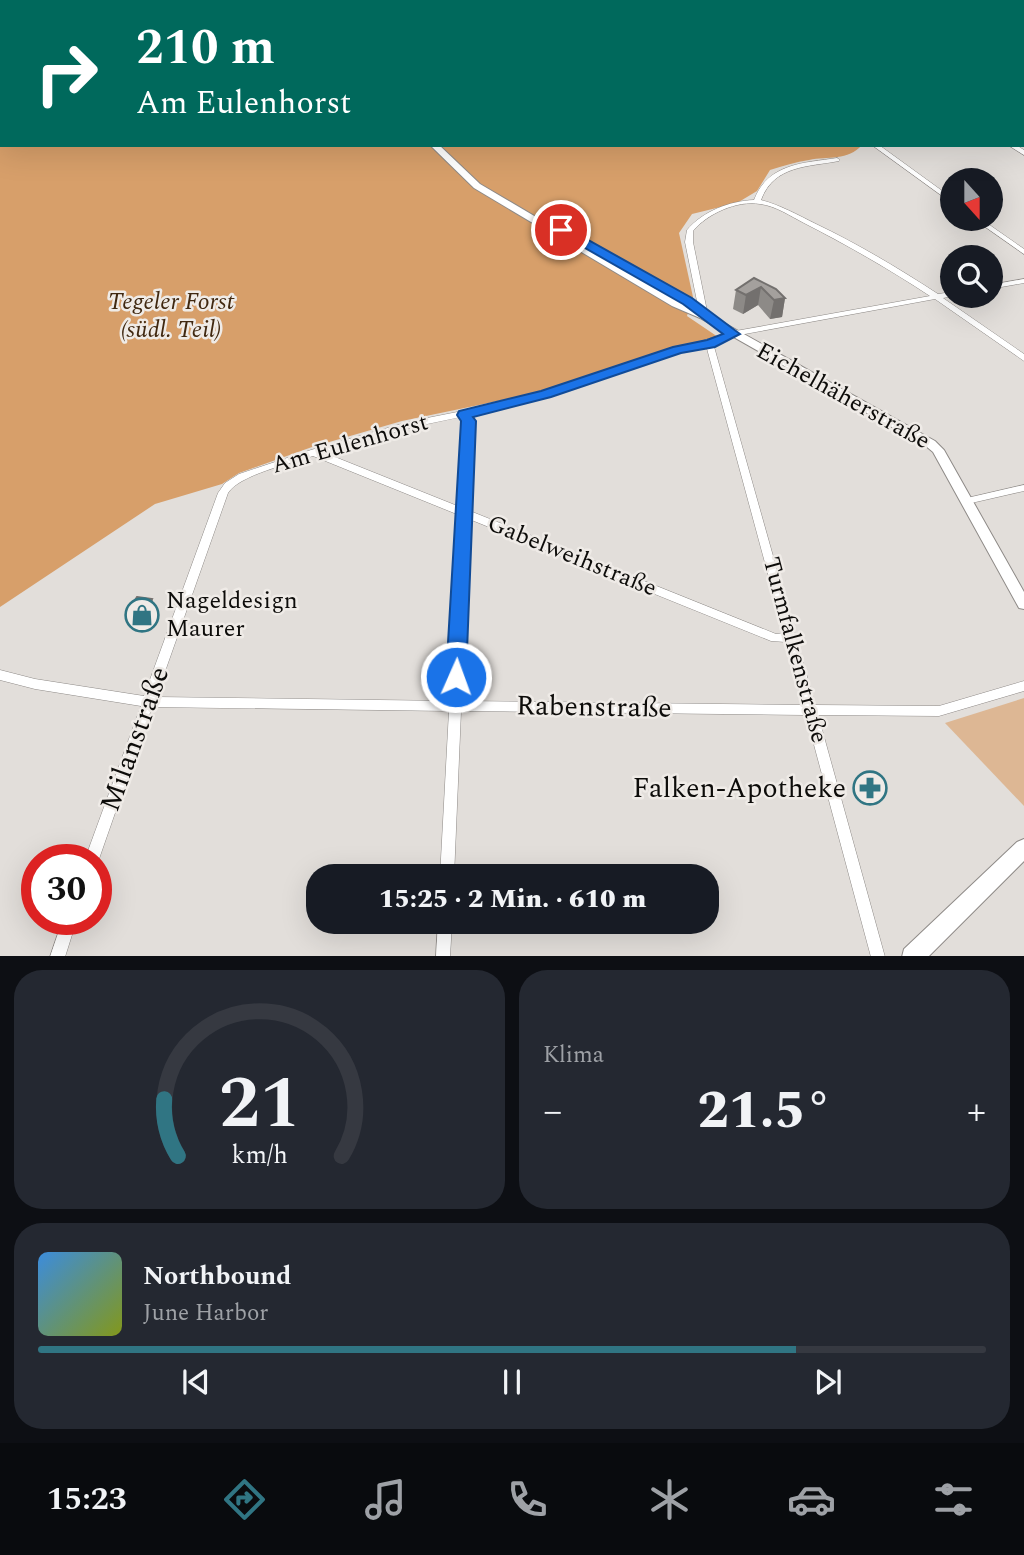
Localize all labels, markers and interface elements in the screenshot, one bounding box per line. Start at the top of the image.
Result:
text: 210 m [136,11,275,86]
icon: right [21,28,112,119]
text: Am Eulenhorst [136,79,351,128]
north arrow [940,168,1003,231]
map controls [940,168,1003,308]
pin [531,200,591,260]
icon: arrive [542,211,580,249]
button: search [940,245,1003,308]
park label: Tegeler Forst (südl. Teil) [108,284,234,348]
street label: Eichelhäherstraße [749,333,937,459]
street label: Am Eulenhorst [267,404,433,484]
street label: Gabelweihstraße [482,506,662,606]
street label: Turmfalkenstraße [753,553,837,747]
place label: Nageldesign Maurer [166,583,298,647]
shop icon: Nageldesign Maurer [123,596,161,634]
position arrow [419,640,493,714]
street label: Milanstraße [89,661,181,817]
street label: Rabenstraße [516,684,672,730]
place label: Falken-Apotheke [632,767,846,810]
pharmacy icon: Falken-Apotheke [851,769,889,807]
speed limit sign: 30 [21,844,112,935]
text: 15:25 · 2 Min. · 610 m [379,879,646,919]
text: Klima [543,1038,604,1073]
text: 21 [219,1049,300,1160]
text: 21.5° [697,1072,832,1151]
text: − [543,1083,562,1141]
text: + [967,1083,986,1141]
text: km/h [231,1136,288,1174]
text: Northbound [143,1256,291,1296]
text: June Harbor [143,1296,268,1331]
icon: previous [177,1363,215,1401]
icon: pause [493,1363,531,1401]
icon: next [809,1363,847,1401]
text: 15:23 [46,1475,127,1524]
icon: directions [220,1475,269,1524]
icon: music [361,1475,410,1524]
icon: phone [503,1475,552,1524]
icon: climate [645,1475,694,1524]
icon: car [787,1475,836,1524]
icon: filters [929,1475,978,1524]

